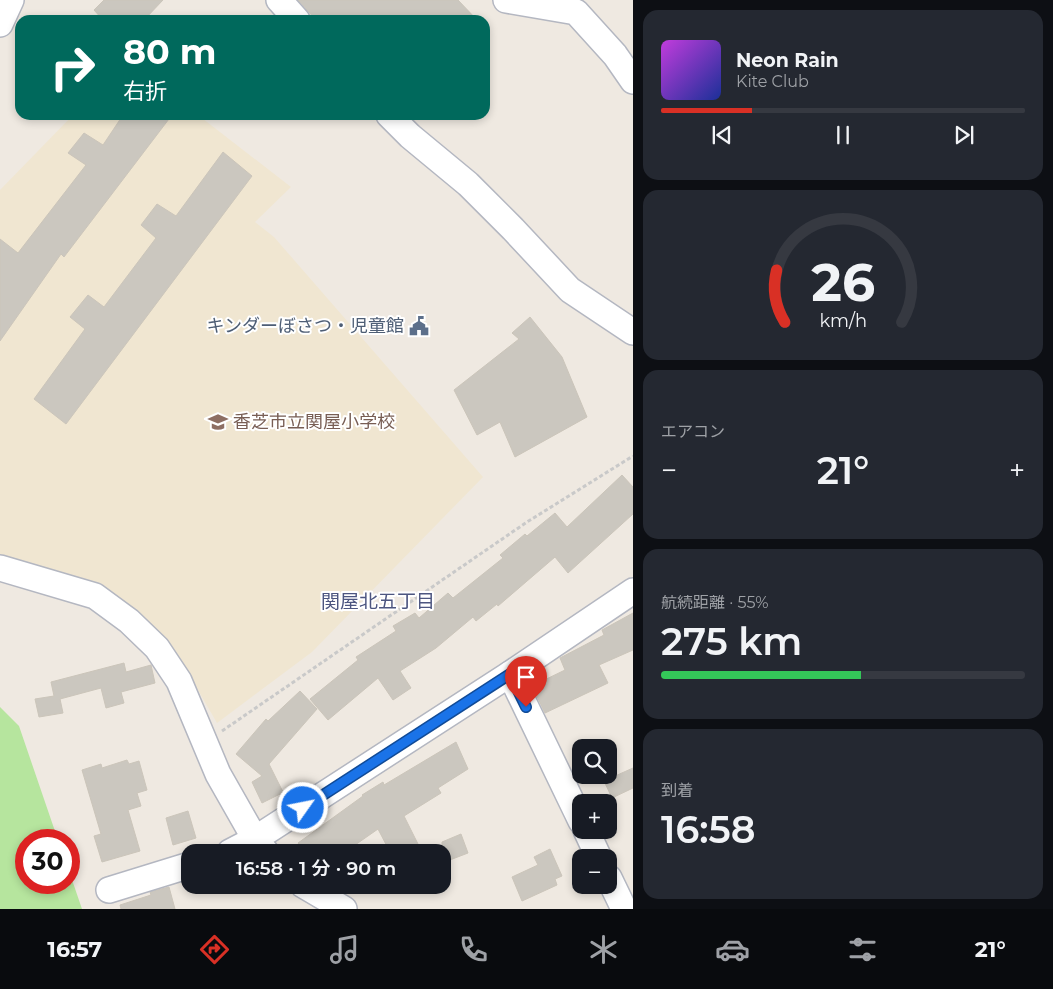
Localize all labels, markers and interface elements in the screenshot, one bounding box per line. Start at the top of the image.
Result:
text: 80 m [123,30,217,73]
icon: right [40,35,105,100]
text: Neon Rain [736,49,839,72]
text: Kite Club [736,72,809,91]
text: 右折 [123,78,167,105]
icon: previous [708,121,736,149]
icon: pause [829,121,857,149]
icon: next [950,121,978,149]
text: 26 [811,251,875,314]
text: km/h [819,310,867,331]
place label: キンダーぼさつ・児童館 [207,315,404,337]
public building icon: キンダーぼさつ・児童館 [408,315,430,337]
school or university icon: 香芝市立関屋小学校 [207,411,229,433]
place label: 香芝市立関屋小学校 [233,411,395,433]
text: エアコン [661,422,725,441]
text: 21° [817,447,869,494]
text: − [661,453,677,487]
text: + [1009,453,1025,487]
district label: 関屋北五丁目 [321,590,435,613]
text: 航続距離 · 55% [661,593,769,612]
text: 275 km [661,618,802,665]
pin [505,656,547,707]
icon: arrive [512,663,540,691]
map controls [572,739,617,894]
button: search [572,739,617,784]
position arrow [276,781,328,833]
text: 到着 [661,781,693,800]
button: + [572,794,617,839]
text: 16:58 [661,806,756,853]
speed limit sign: 30 [15,829,80,894]
button: − [572,849,617,894]
text: 16:58 · 1 分 · 90 m [236,857,396,880]
icon: directions [197,932,232,967]
icon: music [327,932,362,967]
icon: phone [456,932,491,967]
icon: climate [586,932,621,967]
icon: car [715,932,750,967]
icon: filters [845,932,880,967]
text: 16:57 [47,936,102,963]
text: 21° [975,936,1006,963]

